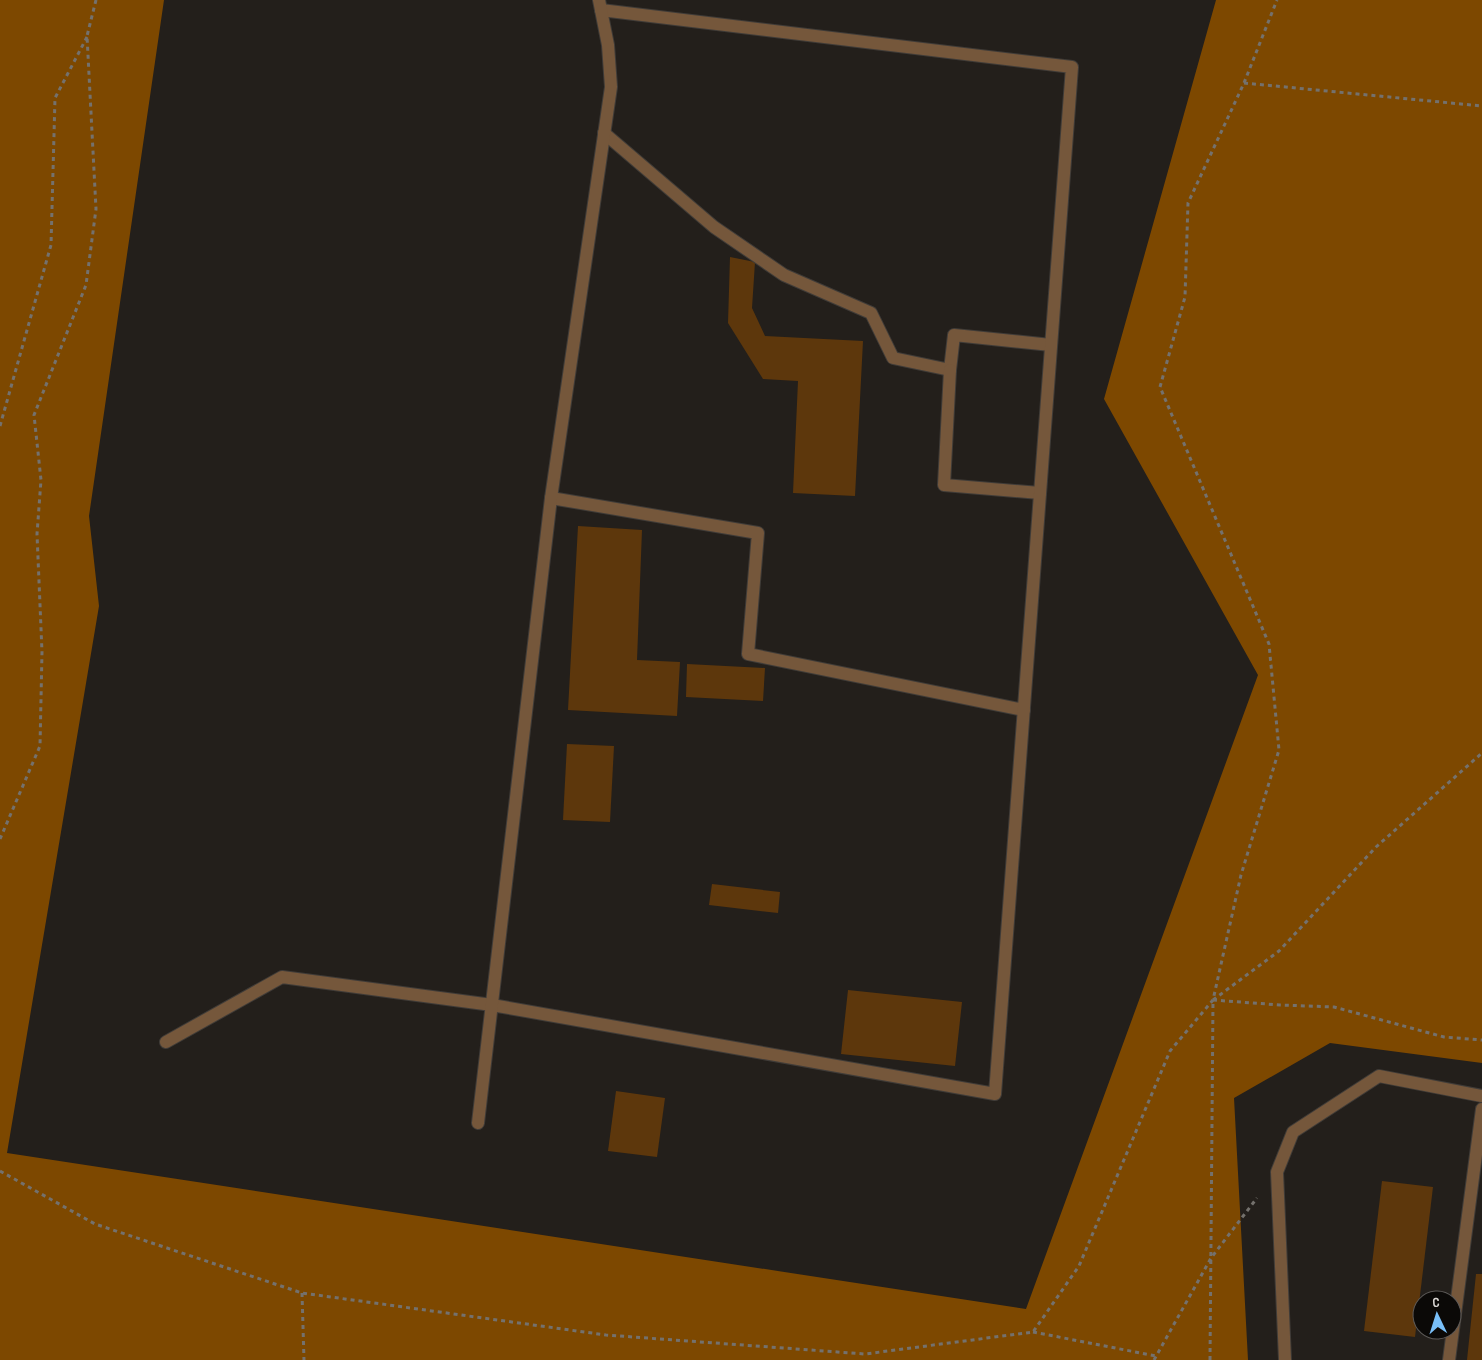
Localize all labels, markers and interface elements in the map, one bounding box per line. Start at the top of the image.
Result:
north arrow [1412,1290,1462,1340]
text: С [1432,1294,1440,1311]

